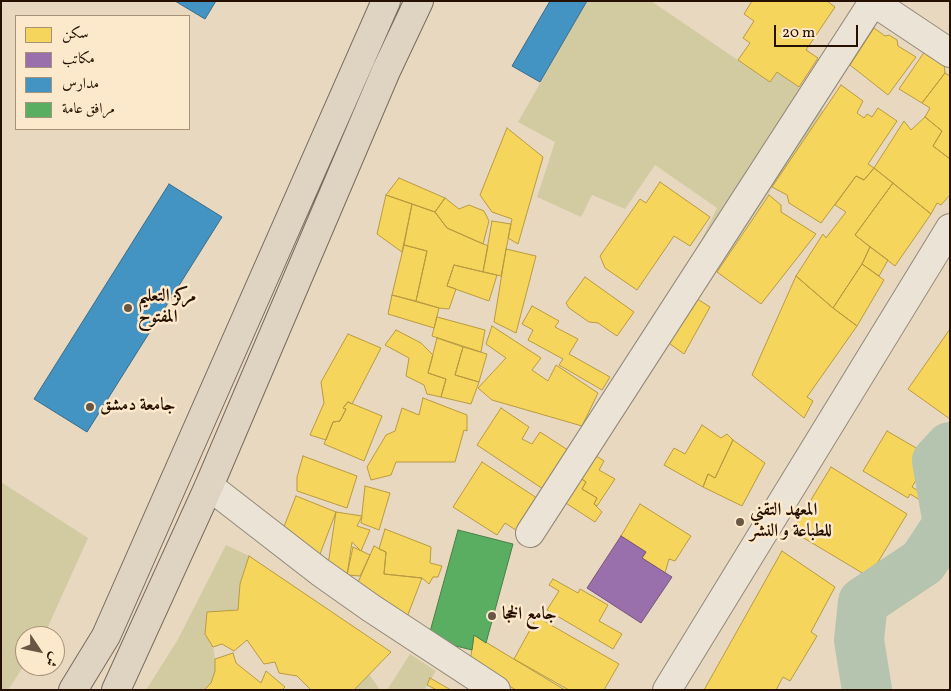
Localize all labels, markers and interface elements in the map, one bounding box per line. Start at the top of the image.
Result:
legend [15,15,190,130]
scale bar [776,15,860,47]
text: 20 m [782,23,815,44]
text: سكن [62,24,89,45]
text: مكاتب [62,49,95,70]
text: مدارس [62,74,99,95]
text: مرافق عامة [62,99,115,120]
place label: مركز التعليم المفتوح [138,287,196,330]
marker: مركز التعليم المفتوح [122,302,134,314]
place label: جامعة دمشق [100,396,175,418]
marker: جامعة دمشق [84,401,96,413]
place label: المعهد التقني للطباعة و النشر [750,501,832,544]
marker: المعهد التقني للطباعة و النشر [734,516,746,528]
place label: جامع الخجا [502,605,557,627]
marker: جامع الخجا [486,610,498,622]
north arrow [15,626,65,676]
text: ش [40,648,64,670]

